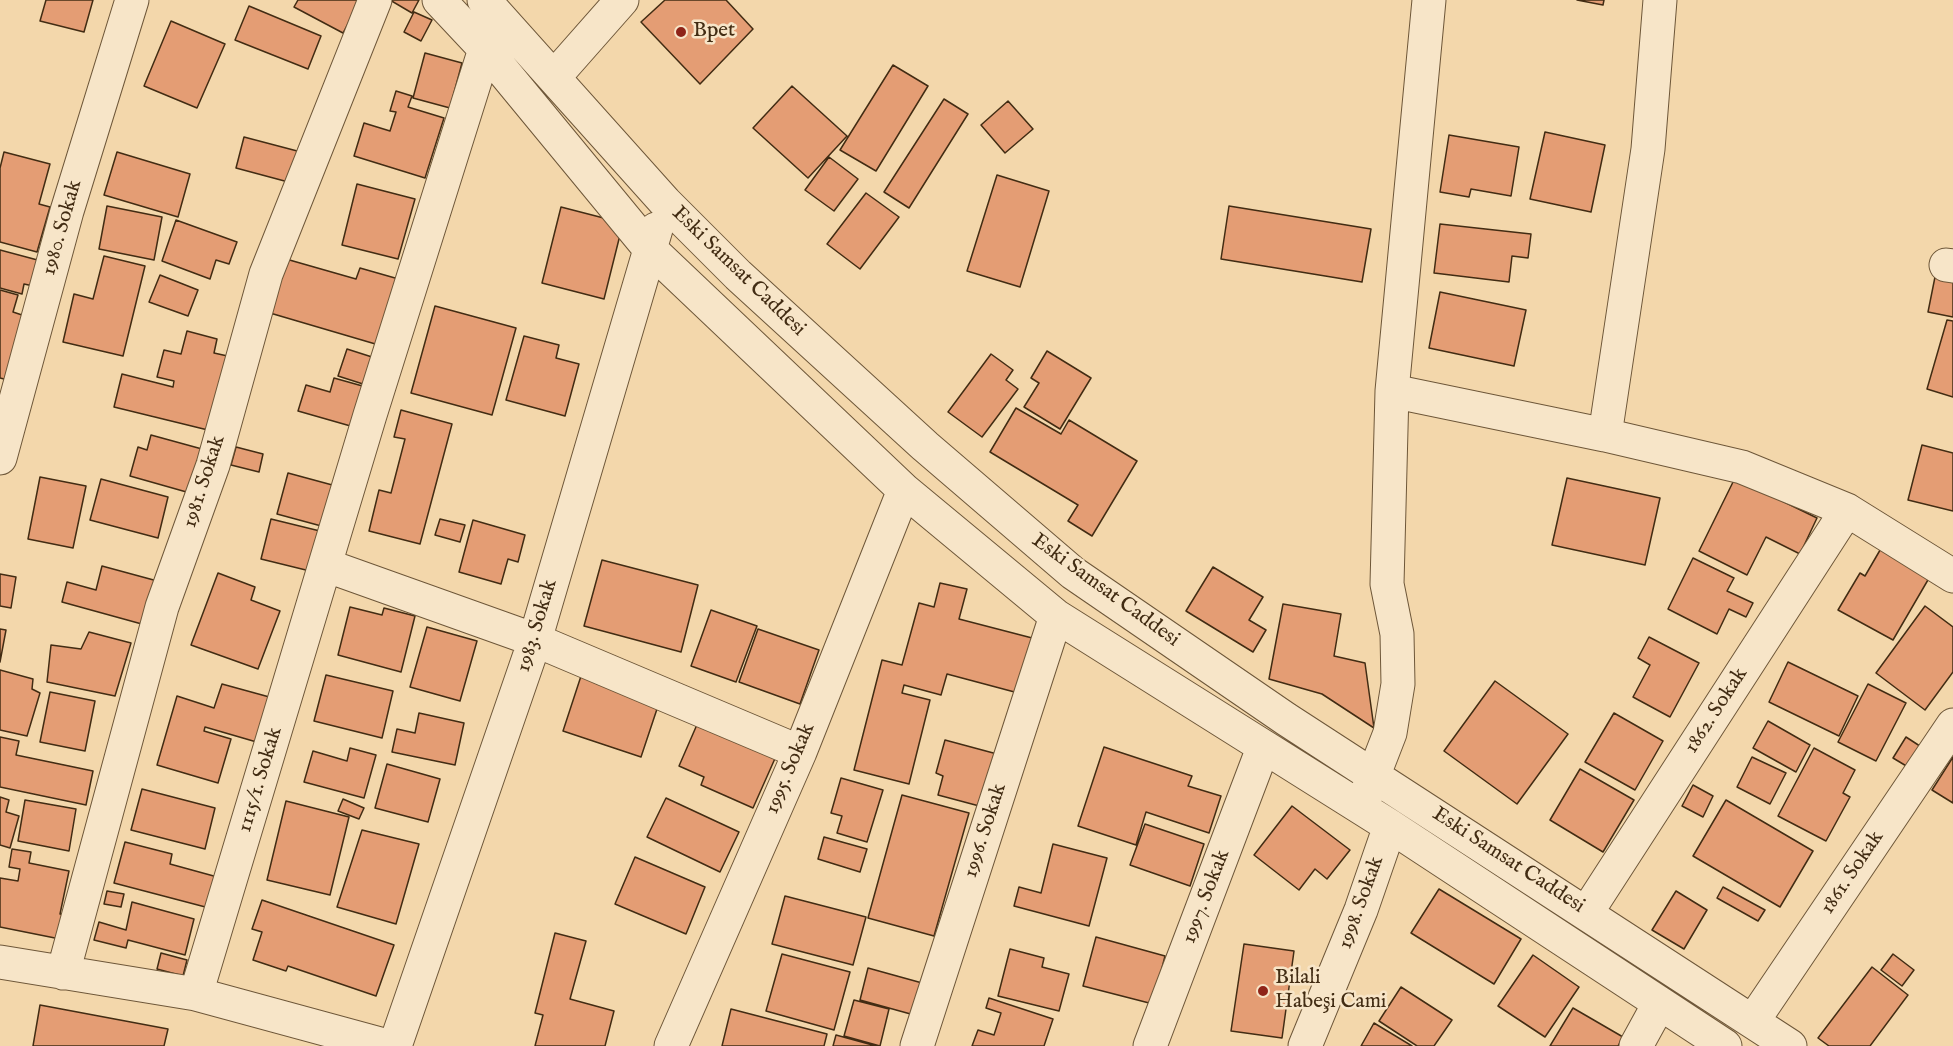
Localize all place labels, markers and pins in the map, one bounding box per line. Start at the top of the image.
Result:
place label: Bpet [693,19,735,45]
marker: Bpet [674,25,688,39]
place label: Bilali Habeşi Cami [1275,966,1386,1016]
marker: Bilali Habeşi Cami [1256,984,1270,998]

